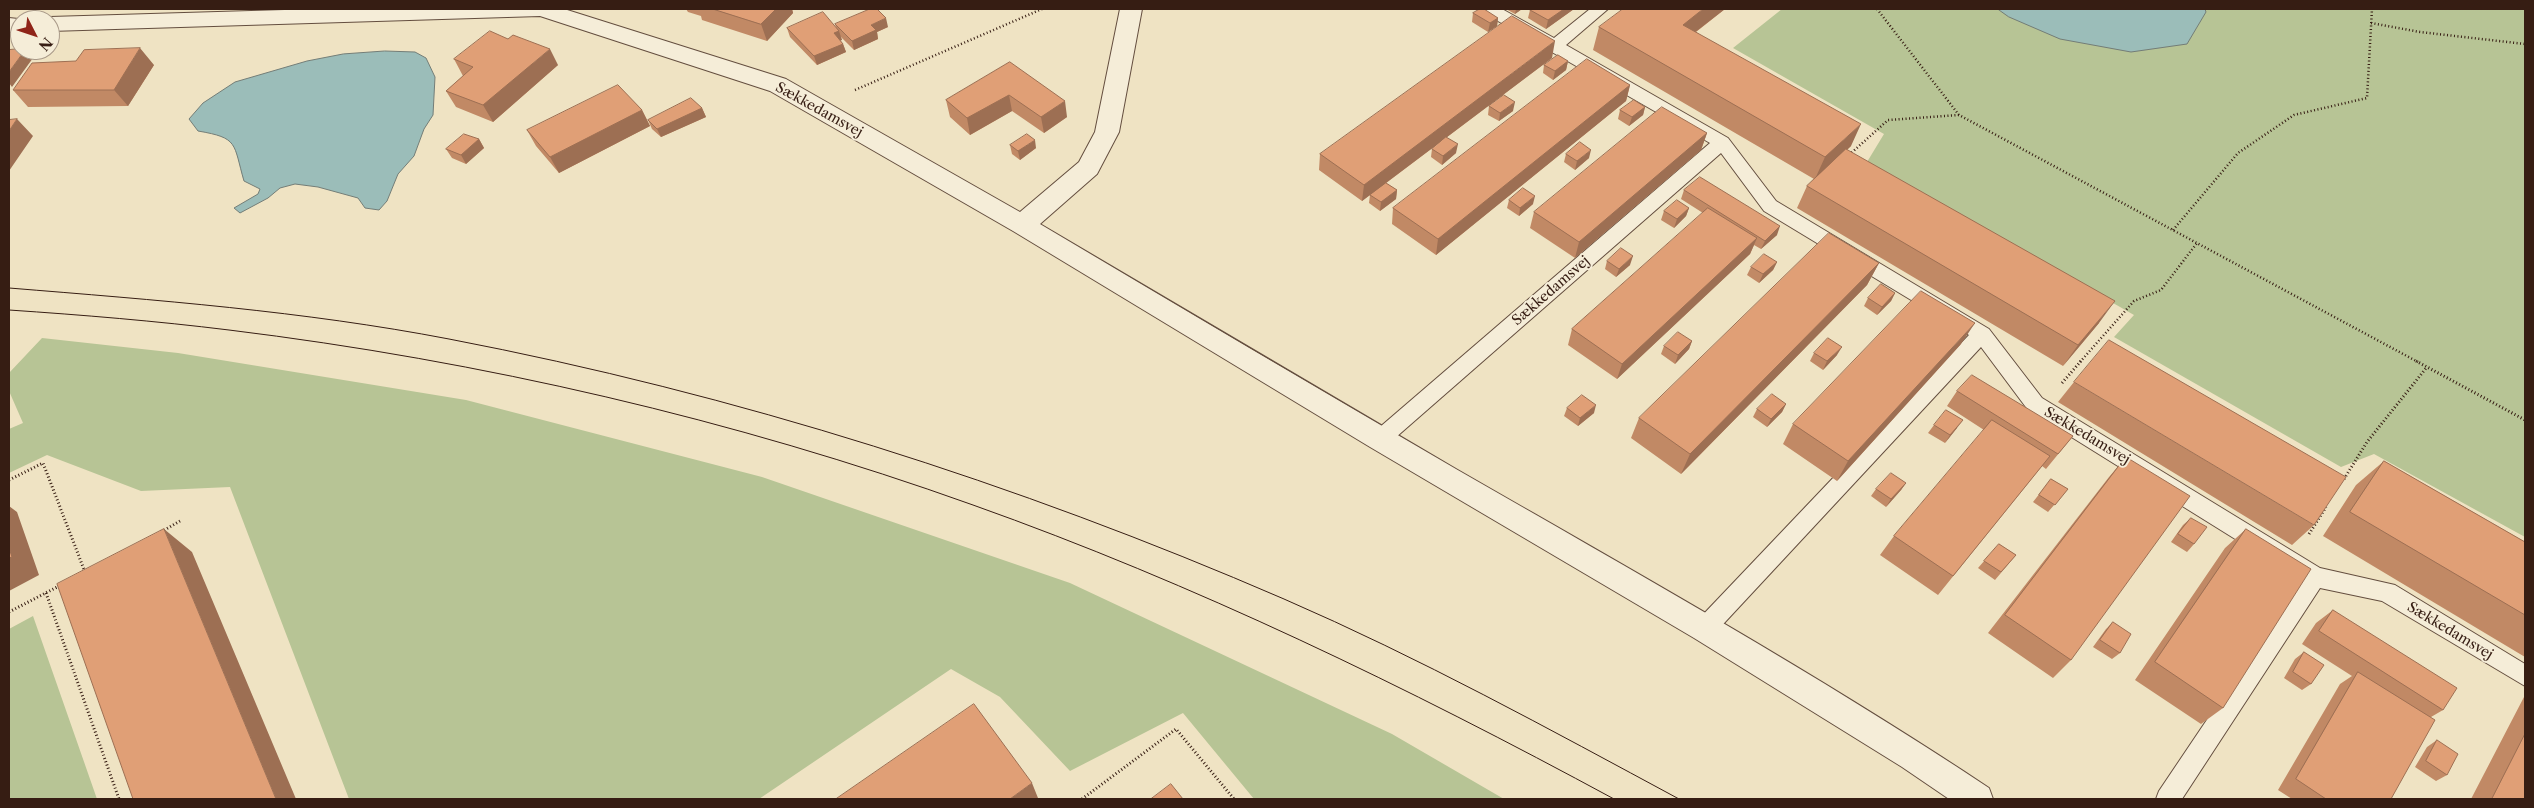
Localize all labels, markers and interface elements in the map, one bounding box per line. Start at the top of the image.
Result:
north arrow [10,10,60,60]
text: N [35,34,56,55]
street label: Sækkedamsvej [772,79,866,141]
street label: Sækkedamsvej [1509,253,1593,329]
street label: Sækkedamsvej [2041,404,2133,468]
street label: Sækkedamsvej [2404,599,2496,663]

